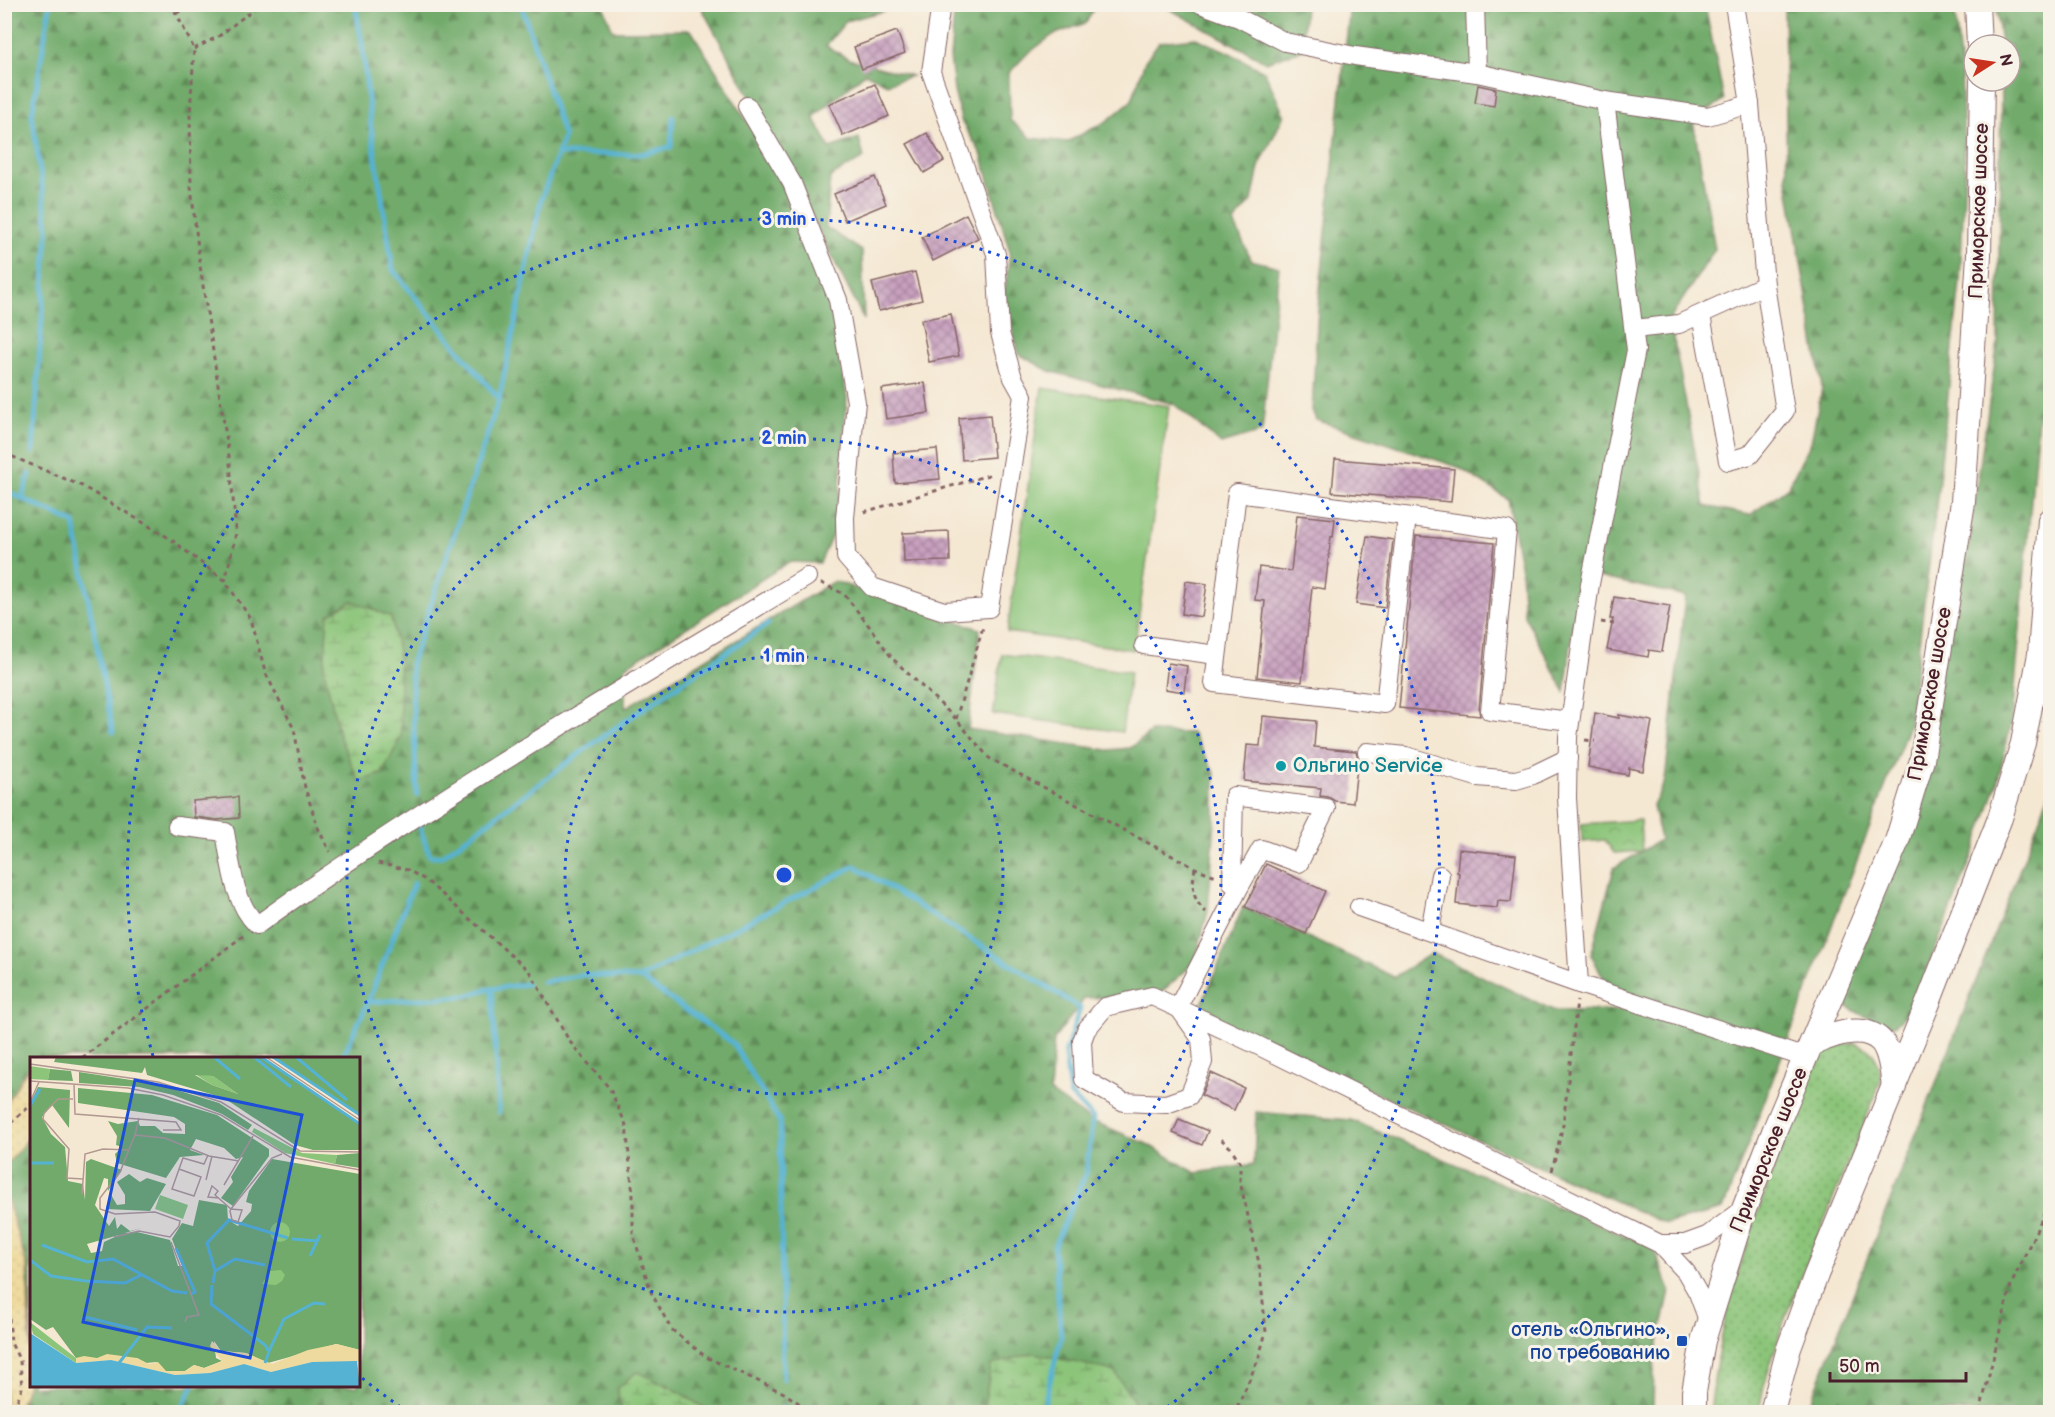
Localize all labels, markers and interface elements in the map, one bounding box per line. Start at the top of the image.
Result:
north arrow [1962,33,2022,93]
text: N [1995,52,2016,68]
street label: Приморское шоссе [1964,123,1994,299]
text: 3 min [761,209,807,230]
text: 2 min [761,428,807,449]
street label: Приморское шоссе [1903,605,1957,783]
text: 1 min [763,646,805,667]
place label: Ольгино Service [1293,754,1443,778]
marker: Ольгино Service [1274,759,1288,773]
centre of rings [774,865,794,885]
inset map [30,1057,360,1387]
street label: Приморское шоссе [1725,1064,1813,1236]
place label: отель «Ольгино», по требованию [1511,1318,1670,1365]
marker: отель «Ольгино», по требованию [1675,1334,1689,1348]
scale bar [1830,1345,1966,1383]
text: 50 m [1839,1356,1880,1377]

